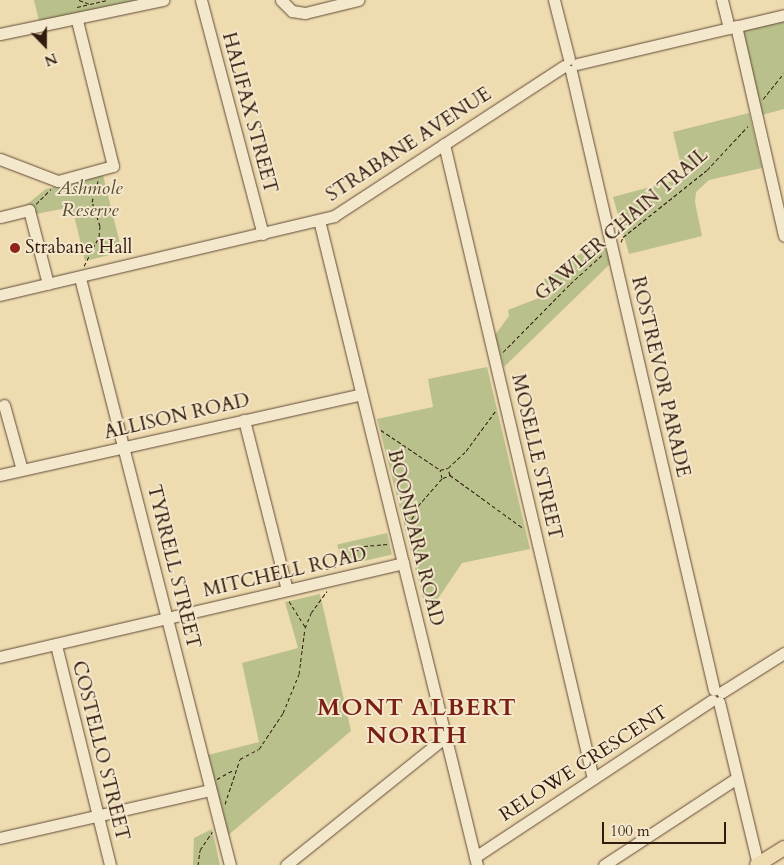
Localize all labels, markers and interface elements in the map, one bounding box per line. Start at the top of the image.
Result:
north arrow [20,20,70,70]
street label: HALIFAX STREET [217,30,281,196]
text: N [42,48,60,70]
street label: STRABANE AVENUE [322,83,496,207]
street label: GAWLER CHAIN TRAIL [531,144,713,306]
park label: Ashmole Reserve [57,178,123,222]
place label: Strabane Hall [25,237,132,259]
marker: Strabane Hall [9,242,21,254]
street label: ROSTREVOR PARADE [626,274,694,480]
street label: MOSELLE STREET [506,372,566,542]
street label: ALLISON ROAD [102,389,252,445]
street label: BOONDARA ROAD [382,447,448,629]
street label: TYRRELL STREET [142,483,204,651]
street label: MITCHELL ROAD [201,543,369,603]
street label: COSTELLO STREET [67,659,133,843]
district label: MONT ALBERT NORTH [316,694,518,750]
street label: RELOWE CRESCENT [496,701,672,827]
scale bar [604,812,728,844]
text: 100 m [610,821,650,841]

